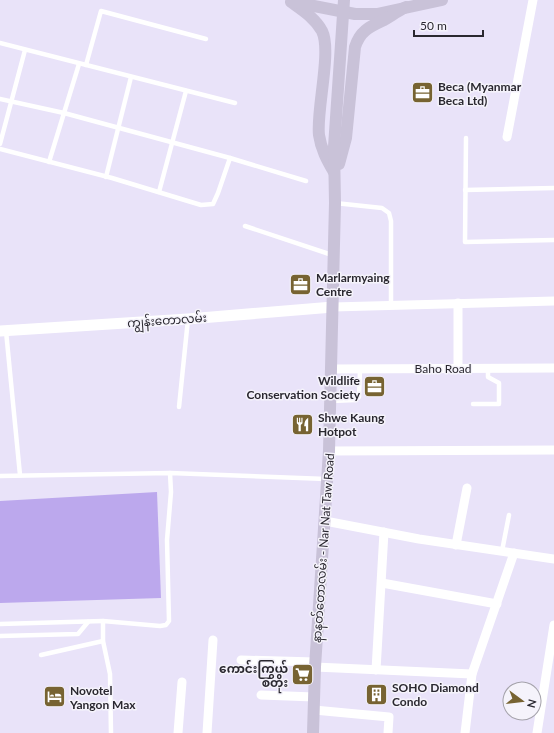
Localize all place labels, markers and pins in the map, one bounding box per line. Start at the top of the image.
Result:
place label: Beca (Myanmar Beca Ltd) [438,79,522,108]
office icon: Beca (Myanmar Beca Ltd) [410,80,436,106]
place label: Marlarmyaing Centre [316,270,390,299]
office icon: Marlarmyaing Centre [287,271,313,297]
place label: Wildlife Conservation Society [246,373,361,402]
office icon: Wildlife Conservation Society [362,374,388,400]
place label: Shwe Kaung Hotpot [318,410,385,439]
restaurant icon: Shwe Kaung Hotpot [289,411,315,437]
place label: ကောင်းကြွယ် စတိုး [219,659,288,694]
supermarket icon: ကောင်းကြွယ် စတိုး [290,662,316,688]
place label: SOHO Diamond Condo [392,680,479,709]
building icon: SOHO Diamond Condo [364,681,390,707]
place label: Novotel Yangon Max [69,683,136,712]
hotel icon: Novotel Yangon Max [41,684,67,710]

